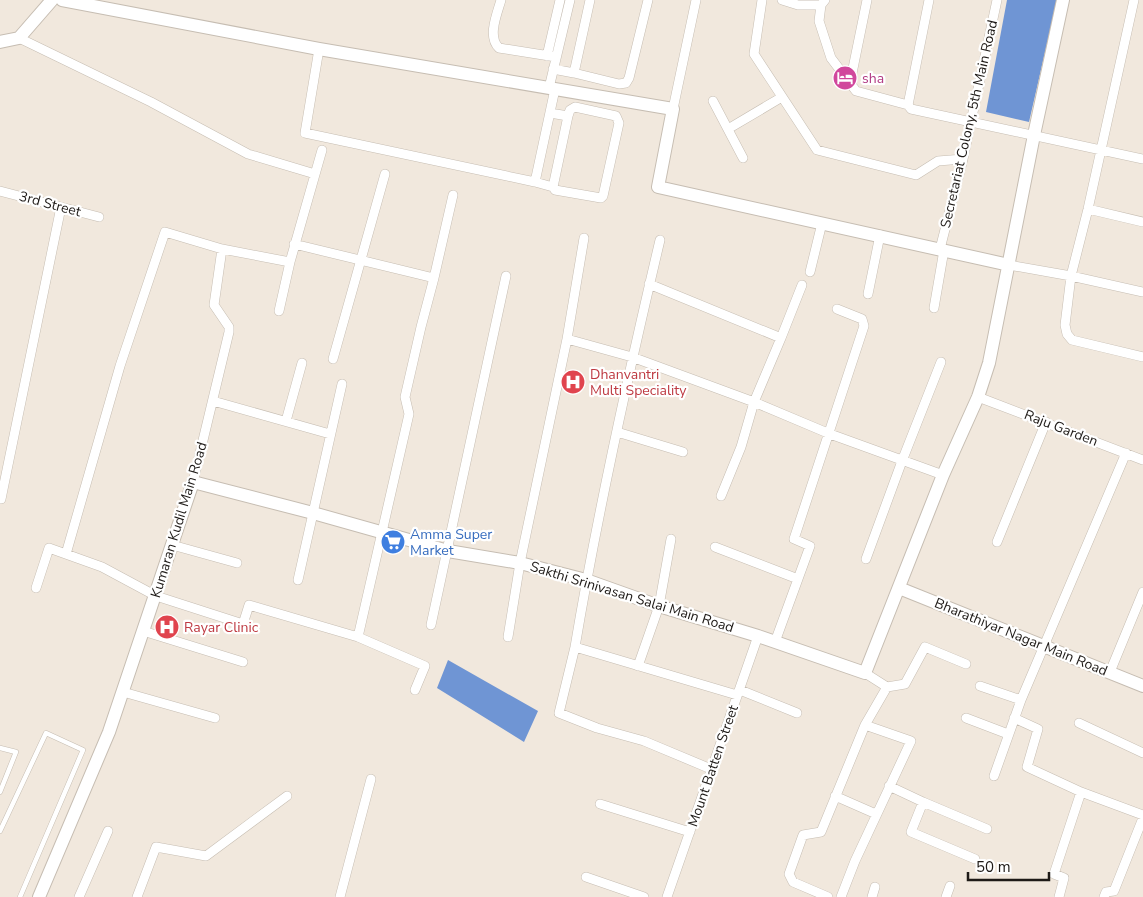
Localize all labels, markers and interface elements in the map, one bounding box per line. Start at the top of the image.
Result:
street label: Secretariat Colony, 5th Main Road [936,18,1002,230]
hotel icon: sha [832,65,858,91]
place label: sha [862,69,884,88]
street label: 3rd Street [17,187,83,221]
place label: Dhanvantri Multi Speciality [590,365,687,400]
hospital icon: Dhanvantri Multi Speciality [560,369,586,395]
street label: Raju Garden [1021,405,1101,451]
street label: Kumaran Kudil Main Road [146,440,212,600]
place label: Amma Super Market [410,525,492,560]
supermarket icon: Amma Super Market [380,529,406,555]
street label: Sakthi Srinivasan Salai Main Road [528,557,736,637]
street label: Bharathiyar Nagar Main Road [932,594,1110,680]
hospital icon: Rayar Clinic [154,614,180,640]
place label: Rayar Clinic [184,618,259,637]
street label: Mount Batten Street [683,702,743,829]
scale bar [968,850,1049,882]
text: 50 m [976,857,1011,877]

